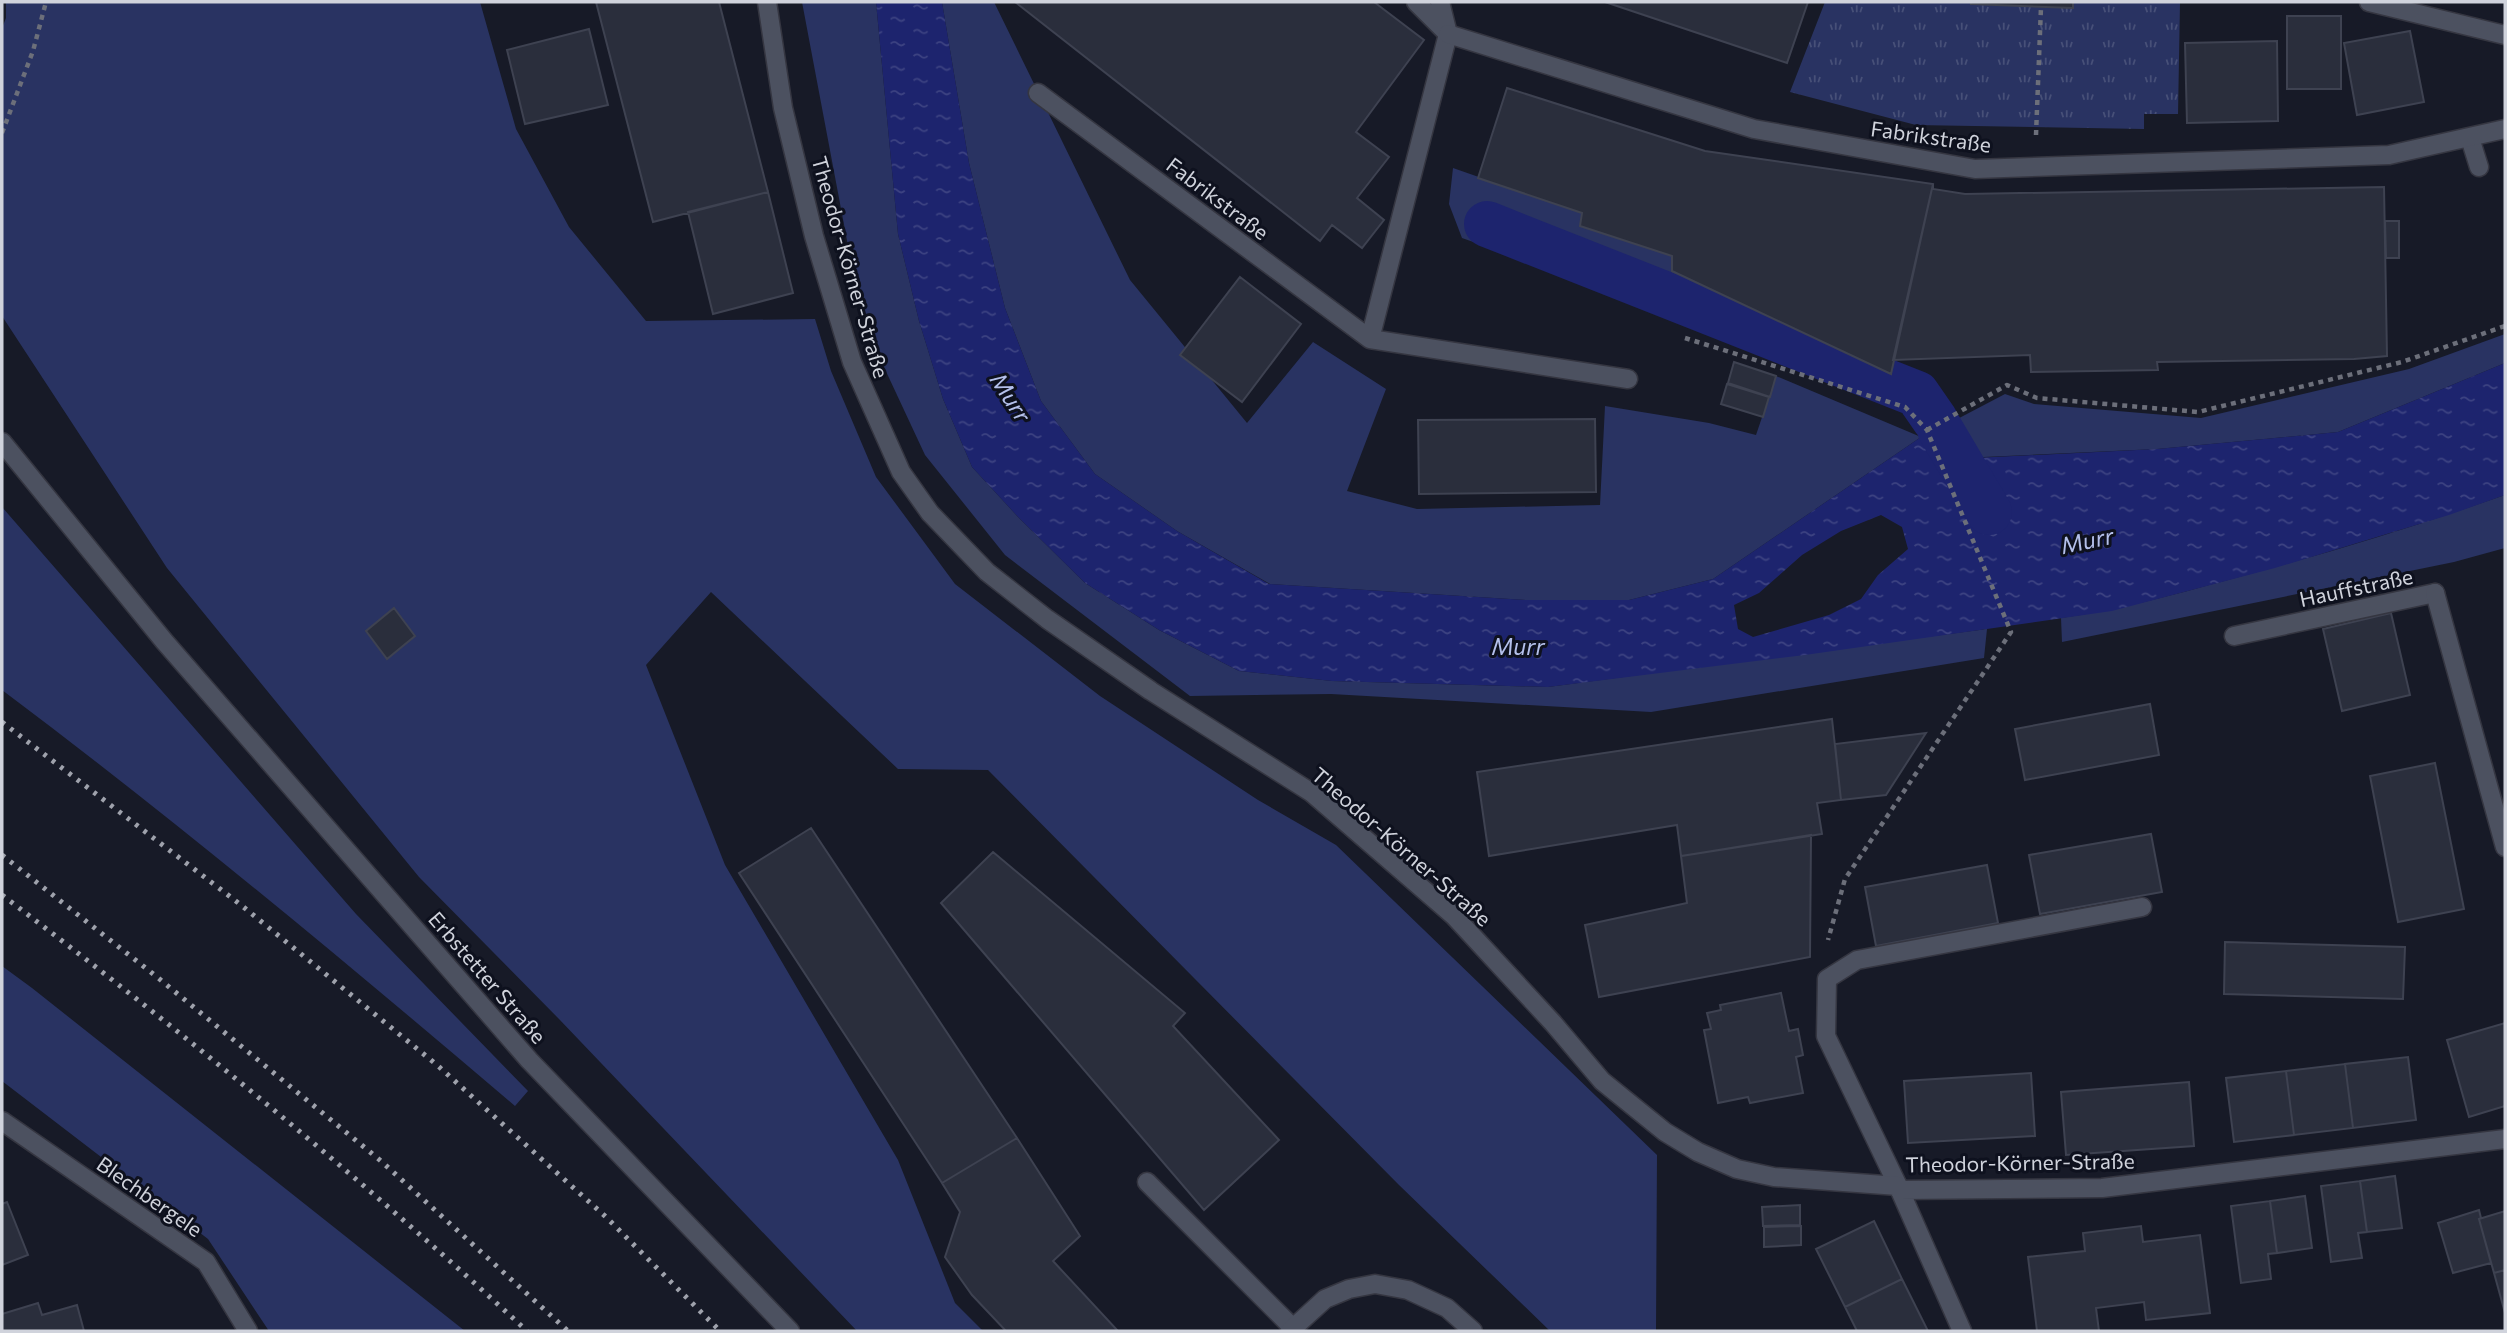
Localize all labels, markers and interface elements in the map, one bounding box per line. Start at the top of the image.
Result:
street label: Fabrikstraße [1869,115,1993,157]
street label: Fabrikstraße [1162,152,1274,244]
street label: Theodor-Körner-Straße [807,153,895,381]
water label: Murr [985,367,1038,428]
water label: Murr [2058,521,2117,559]
street label: Hauffstraße [2297,563,2415,611]
water label: Murr [1491,632,1545,660]
street label: Theodor-Körner-Straße [1307,761,1497,931]
street label: Erbstetter Straße [424,906,552,1048]
street label: Theodor-Körner-Straße [1905,1148,2135,1176]
street label: Blechbergele [92,1151,208,1241]

